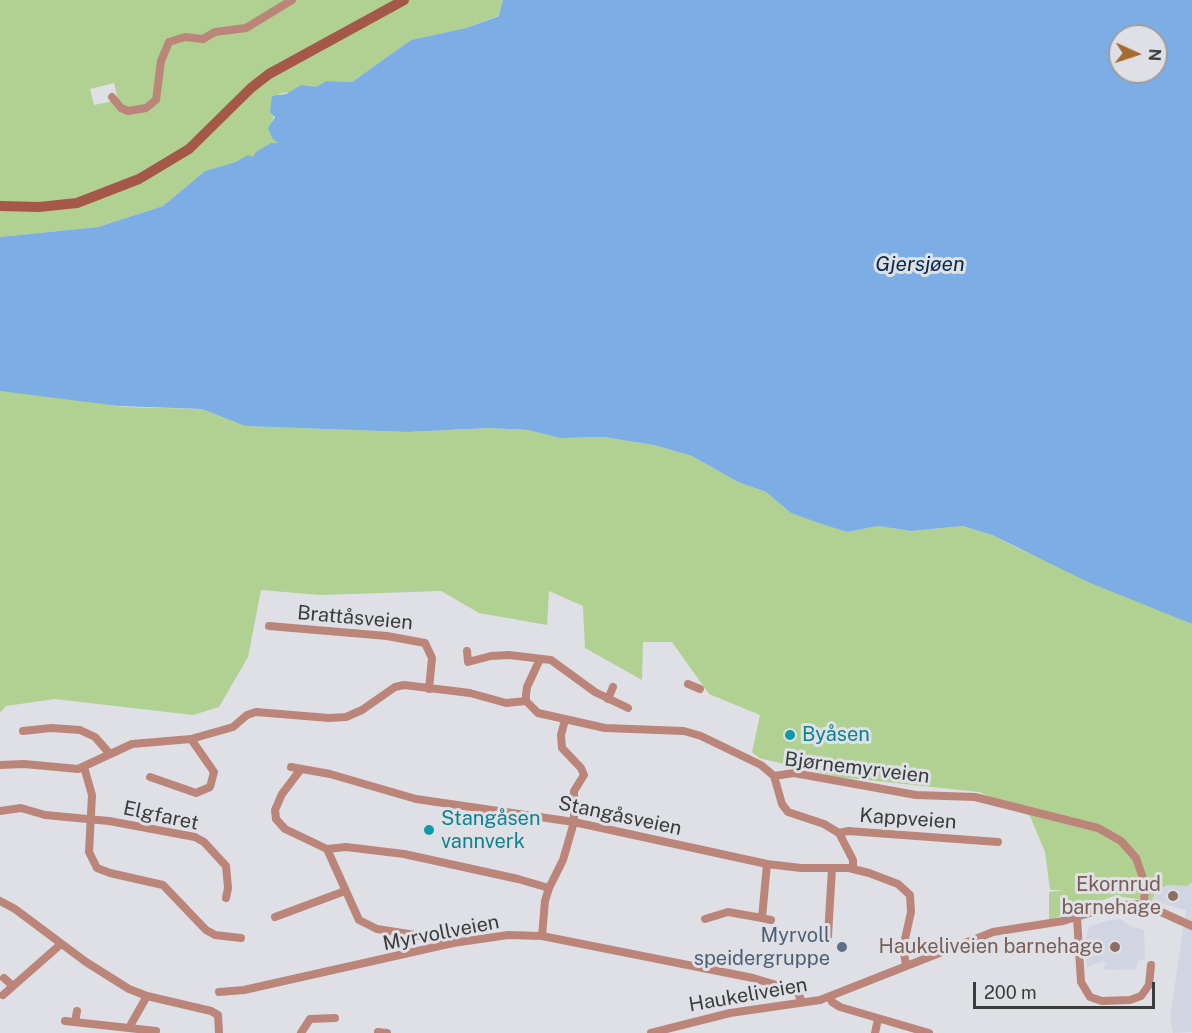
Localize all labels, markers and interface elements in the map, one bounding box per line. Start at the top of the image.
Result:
north arrow [1108,24,1168,84]
text: N [1145,48,1164,62]
water label: Gjersjøen [875,252,965,278]
street label: Brattåsveien [296,601,414,635]
place label: Byåsen [802,723,870,747]
marker: Byåsen [783,728,797,742]
street label: Bjørnemyrveien [783,747,931,789]
street label: Stangåsveien [556,791,684,841]
street label: Elgfaret [121,796,201,836]
street label: Kappveien [859,804,957,834]
place label: Stangåsen vannverk [441,807,540,854]
marker: Stangåsen vannverk [422,823,436,837]
place label: Ekornrud barnehage [1061,873,1161,920]
marker: Ekornrud barnehage [1166,889,1180,903]
street label: Myrvollveien [381,910,501,956]
place label: Myrvoll speidergruppe [694,924,830,971]
place label: Haukeliveien barnehage [878,935,1103,959]
marker: Myrvoll speidergruppe [835,940,849,954]
marker: Haukeliveien barnehage [1108,940,1122,954]
scale bar [976,970,1158,1008]
street label: Haukeliveien [687,973,809,1017]
text: 200 m [984,982,1037,1003]

